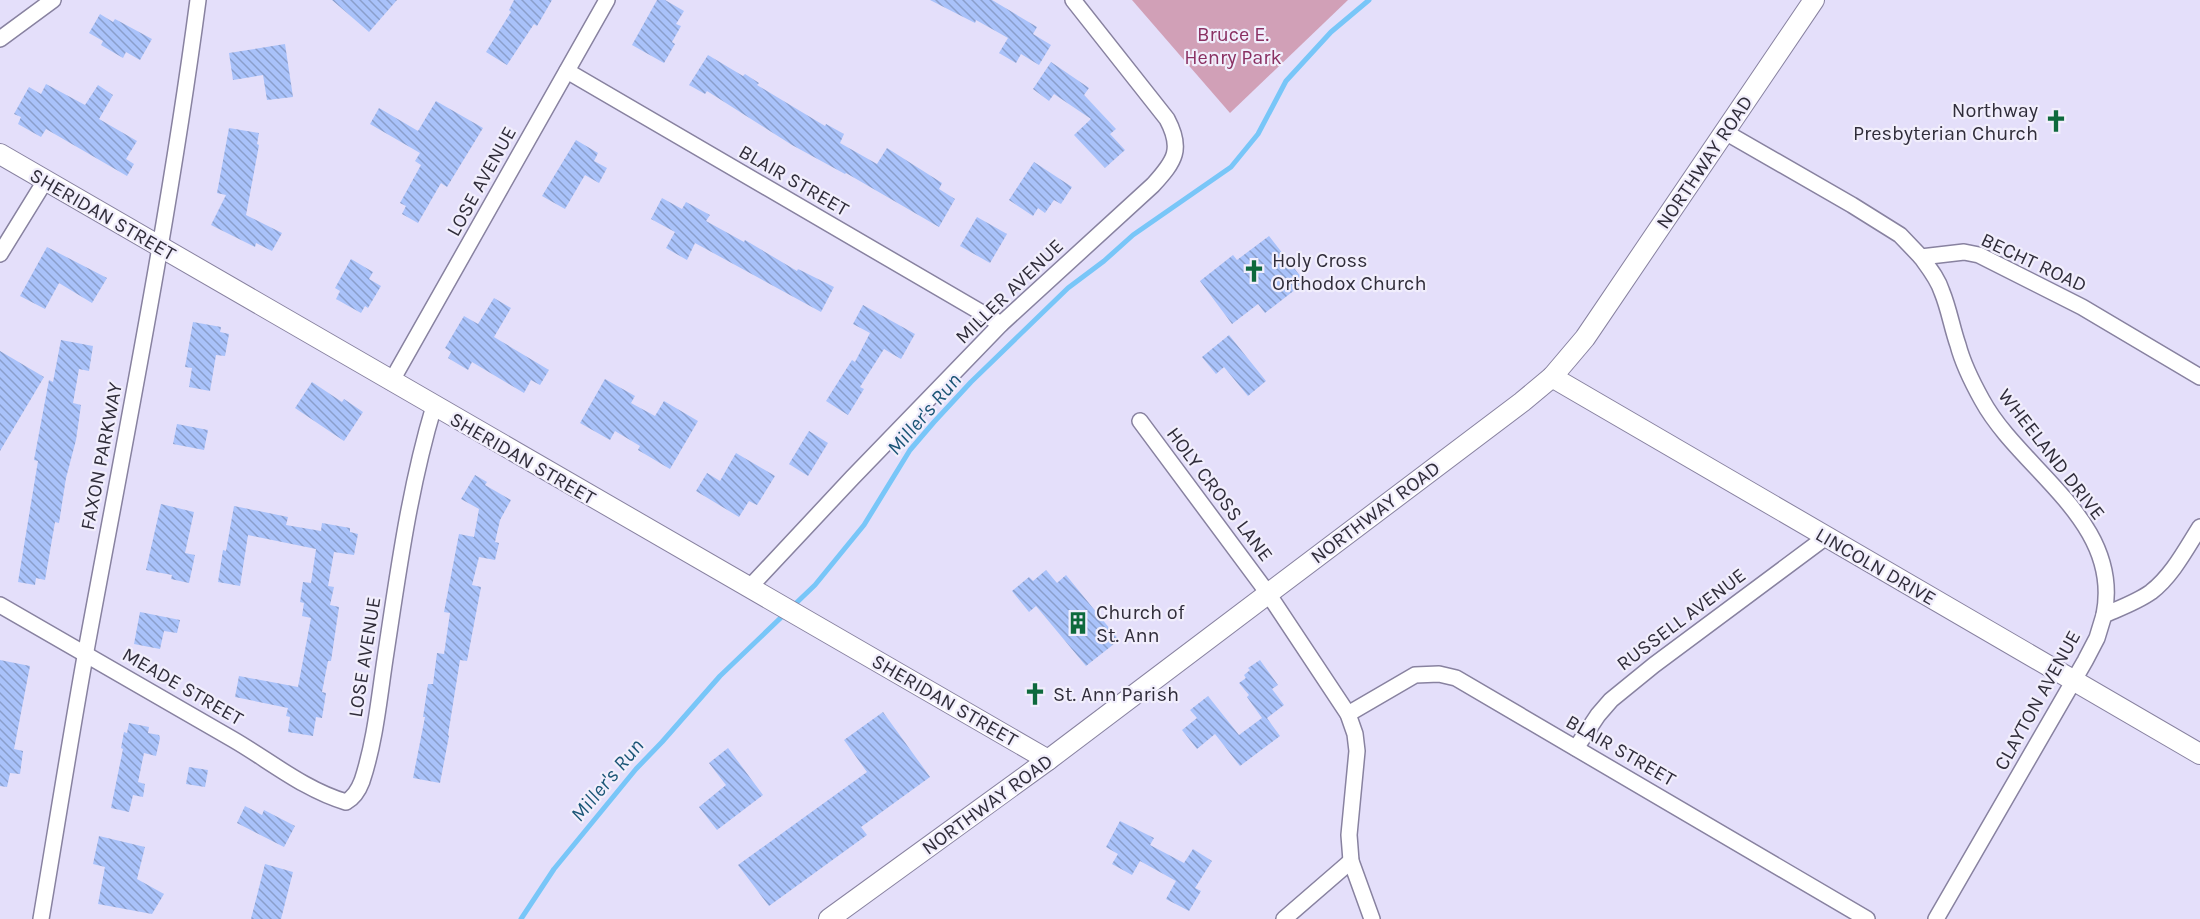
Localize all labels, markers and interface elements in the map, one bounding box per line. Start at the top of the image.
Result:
park label: Bruce E. Henry Park [1184,23,1282,69]
street label: NORTHWAY ROAD [1651,91,1758,233]
place label: Northway Presbyterian Church [1853,99,2038,145]
church icon: Northway Presbyterian Church [2043,108,2069,134]
street label: LOSE AVENUE [442,122,521,240]
street label: BLAIR STREET [735,140,853,221]
street label: SHERIDAN STREET [26,163,180,266]
street label: BECHT ROAD [1977,228,2090,297]
street label: MILLER AVENUE [951,234,1068,349]
place label: Holy Cross Orthodox Church [1272,249,1426,295]
church icon: Holy Cross Orthodox Church [1241,258,1267,284]
water label: Miller's Run [882,368,966,460]
street label: FAXON PARKWAY [76,380,127,532]
street label: WHEELAND DRIVE [1993,384,2110,524]
street label: SHERIDAN STREET [446,407,600,510]
street label: HOLY CROSS LANE [1162,423,1278,566]
street label: NORTHWAY ROAD [1306,456,1445,569]
street label: LINCOLN DRIVE [1811,523,1940,610]
street label: RUSSELL AVENUE [1612,563,1750,675]
street label: LOSE AVENUE [344,595,385,719]
place label: Church of St. Ann [1096,601,1185,647]
building icon: Church of St. Ann [1065,610,1091,636]
street label: CLAYTON AVENUE [1989,626,2085,774]
street label: MEADE STREET [118,643,247,730]
street label: SHERIDAN STREET [868,649,1022,752]
church icon: St. Ann Parish [1022,681,1048,707]
place label: St. Ann Parish [1053,683,1179,706]
street label: BLAIR STREET [1562,710,1680,791]
water label: Miller's Run [565,734,649,826]
street label: NORTHWAY ROAD [917,749,1057,860]

